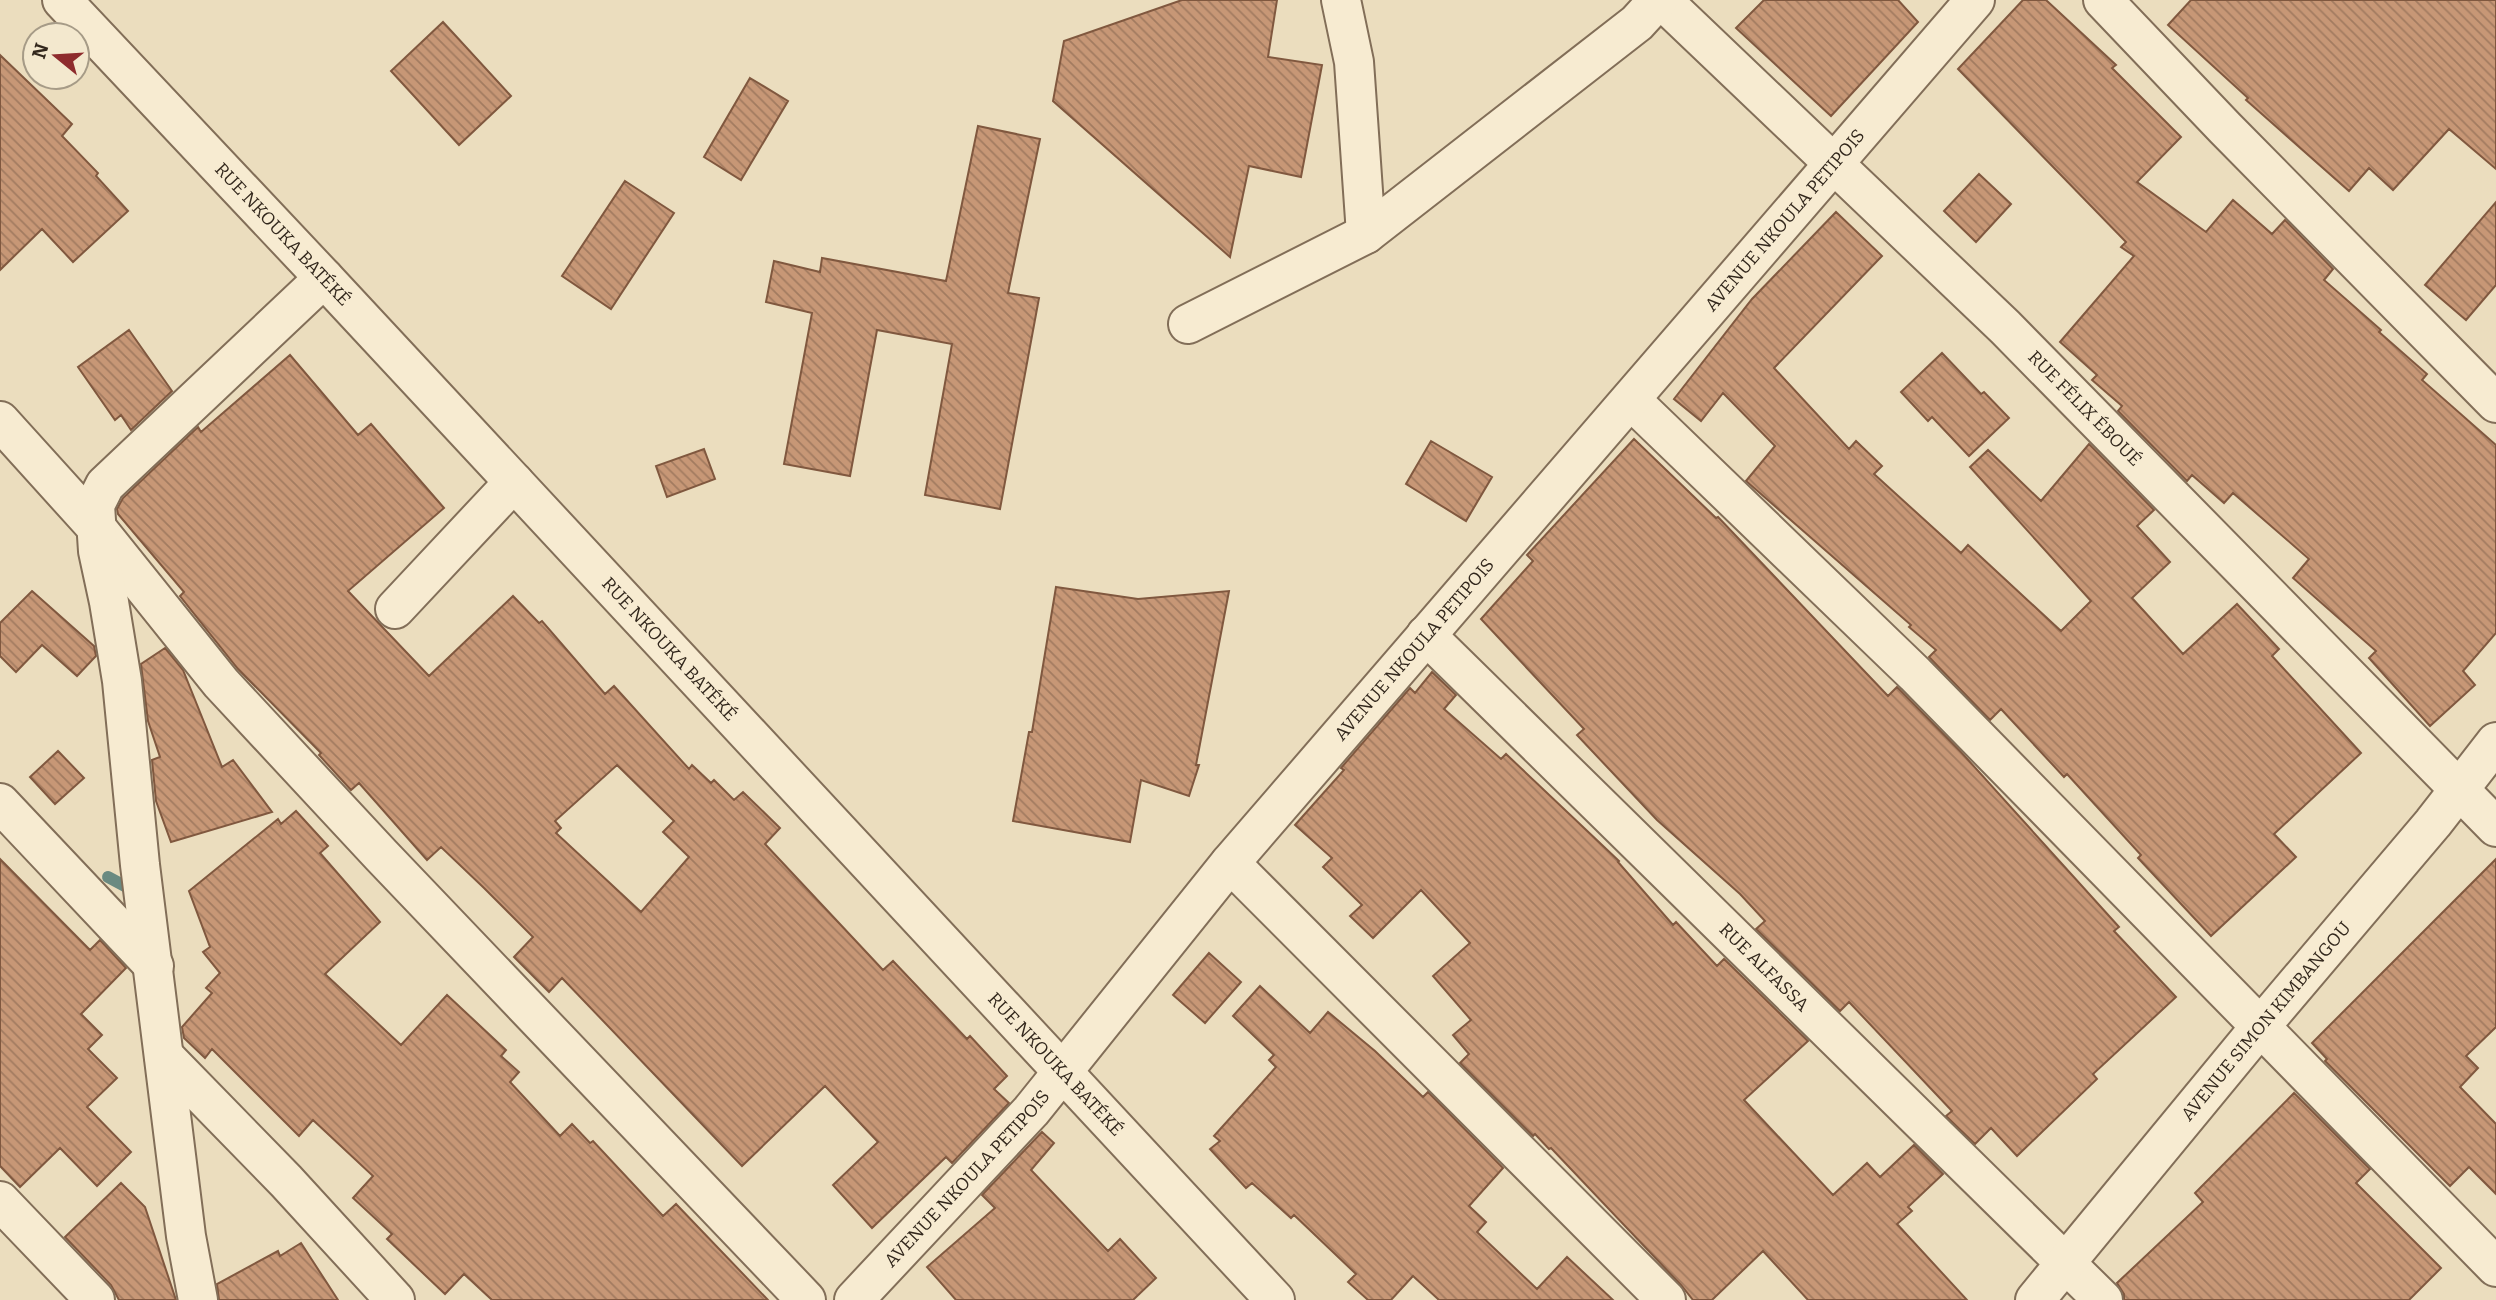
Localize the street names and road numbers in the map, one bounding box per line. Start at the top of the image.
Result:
street label: AVENUE NKOULA PETIPOIS [1700,125,1869,316]
street label: RUE NKOUKA BATÉKÉ [210,158,356,310]
street label: RUE FÉLIX ÉBOUÉ [2024,346,2147,471]
street label: AVENUE NKOULA PETIPOIS [1330,554,1499,745]
street label: RUE NKOUKA BATÉKÉ [597,573,742,726]
street label: AVENUE SIMON KIMBANGOU [2176,917,2356,1125]
street label: RUE ALFASSA [1715,918,1814,1016]
street label: RUE NKOUKA BATÉKÉ [983,988,1129,1141]
street label: AVENUE NKOULA PETIPOIS [880,1086,1054,1272]

